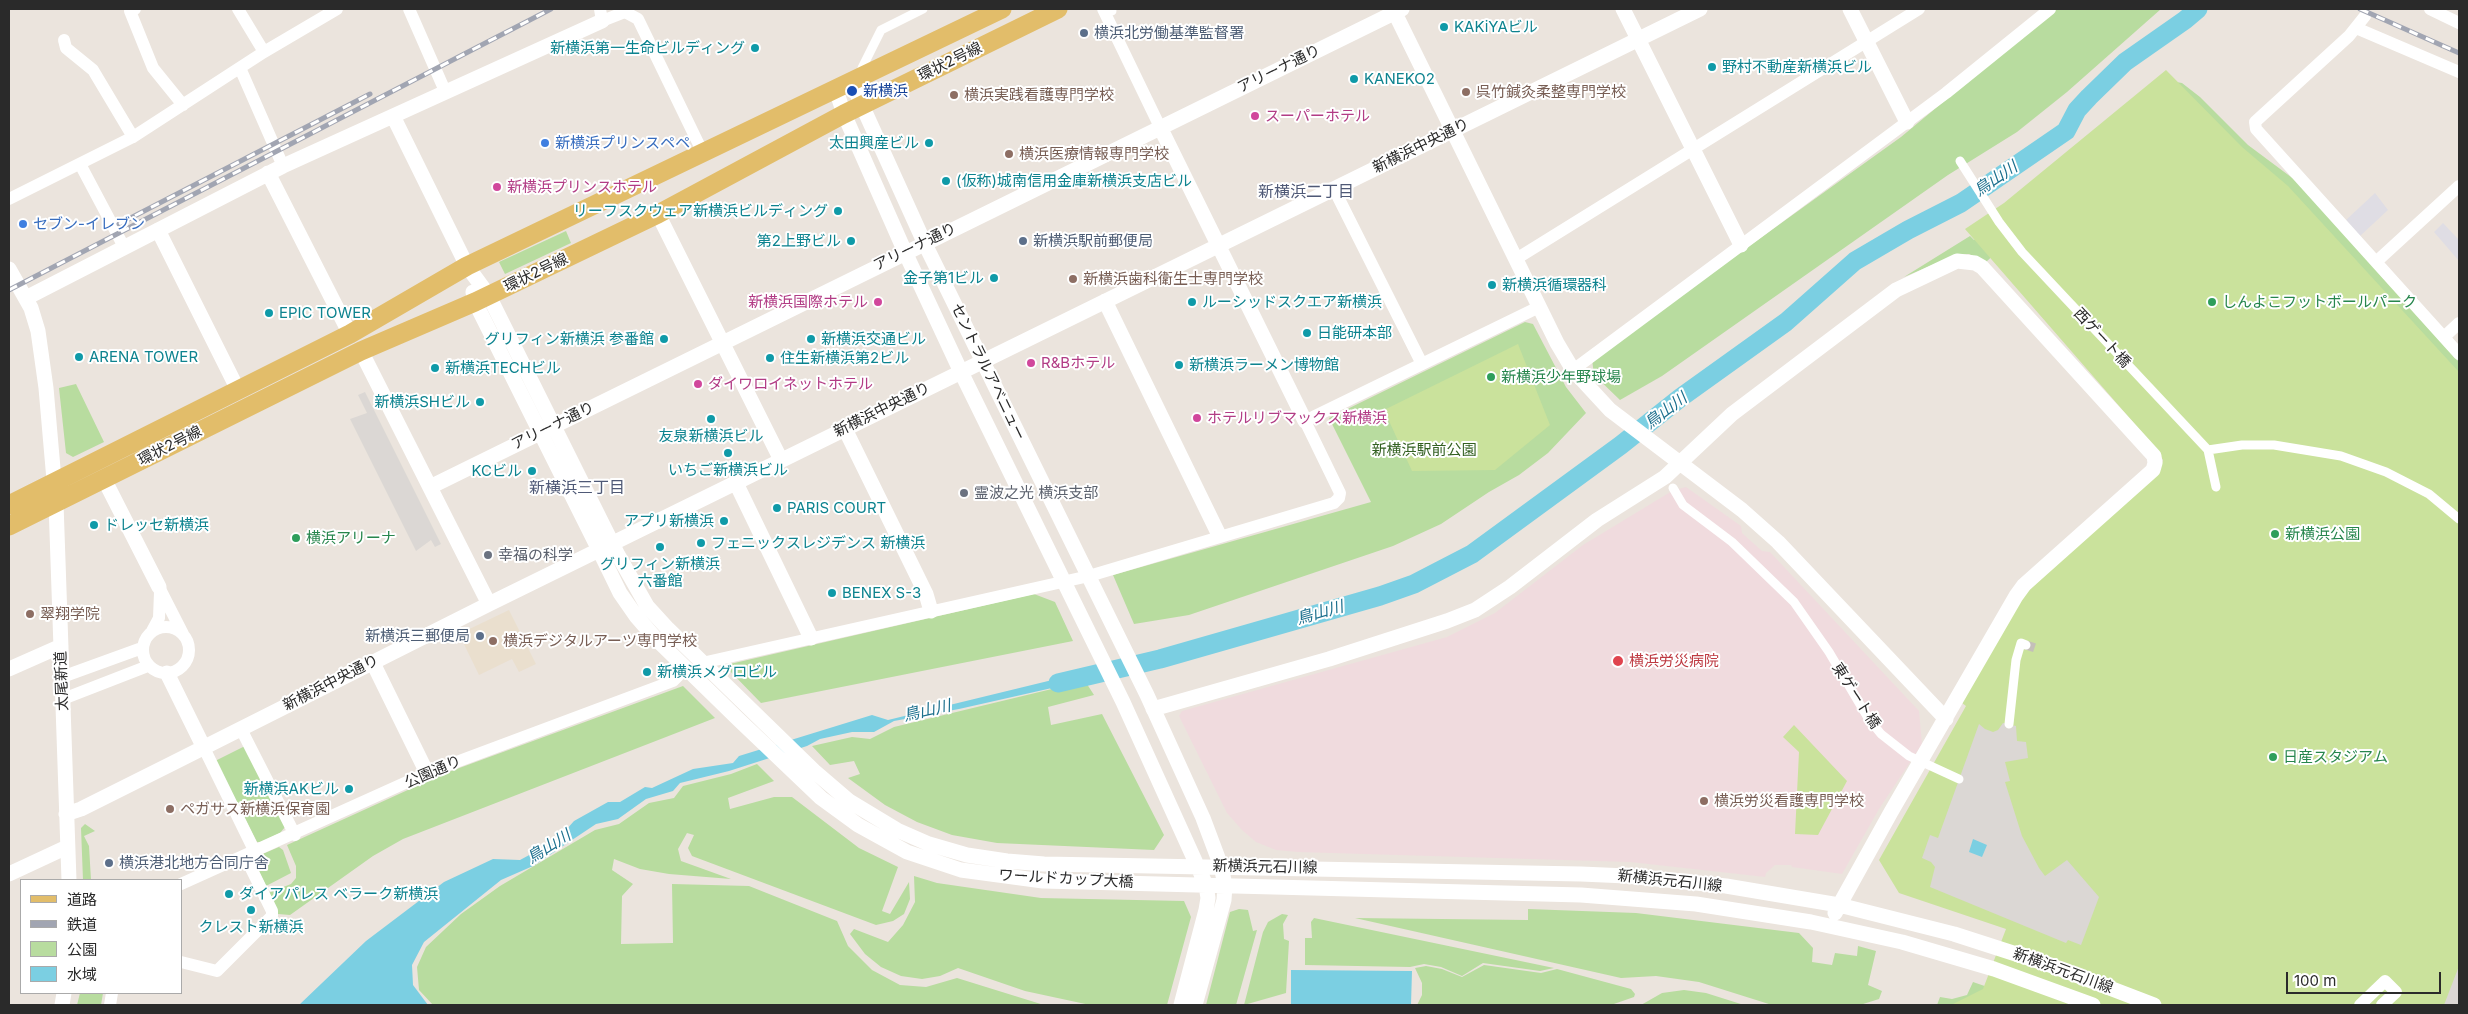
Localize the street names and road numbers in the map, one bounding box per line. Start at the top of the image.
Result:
street label: 環状2号線 [915,39,985,85]
street label: アリーナ通り [1235,41,1323,97]
street label: 新横浜中央通り [1370,115,1472,177]
street label: アリーナ通り [871,219,959,275]
street label: 環状2号線 [501,250,571,296]
street label: セントラルアベニュー [947,301,1029,443]
street label: 西ゲート橋 [2070,304,2134,372]
street label: 新横浜中央通り [831,379,933,441]
street label: アリーナ通り [509,398,597,454]
street label: 環状2号線 [135,422,205,470]
street label: 太尾新道 [52,651,72,711]
street label: 新横浜中央通り [280,651,382,715]
street label: 東ゲート橋 [1828,660,1884,732]
street label: 公園通り [402,752,464,792]
street label: 新横浜元石川線 [1212,857,1318,877]
street label: ワールドカップ大橋 [998,866,1134,892]
street label: 新横浜元石川線 [1617,867,1723,895]
street label: 新横浜元石川線 [2011,945,2115,997]

